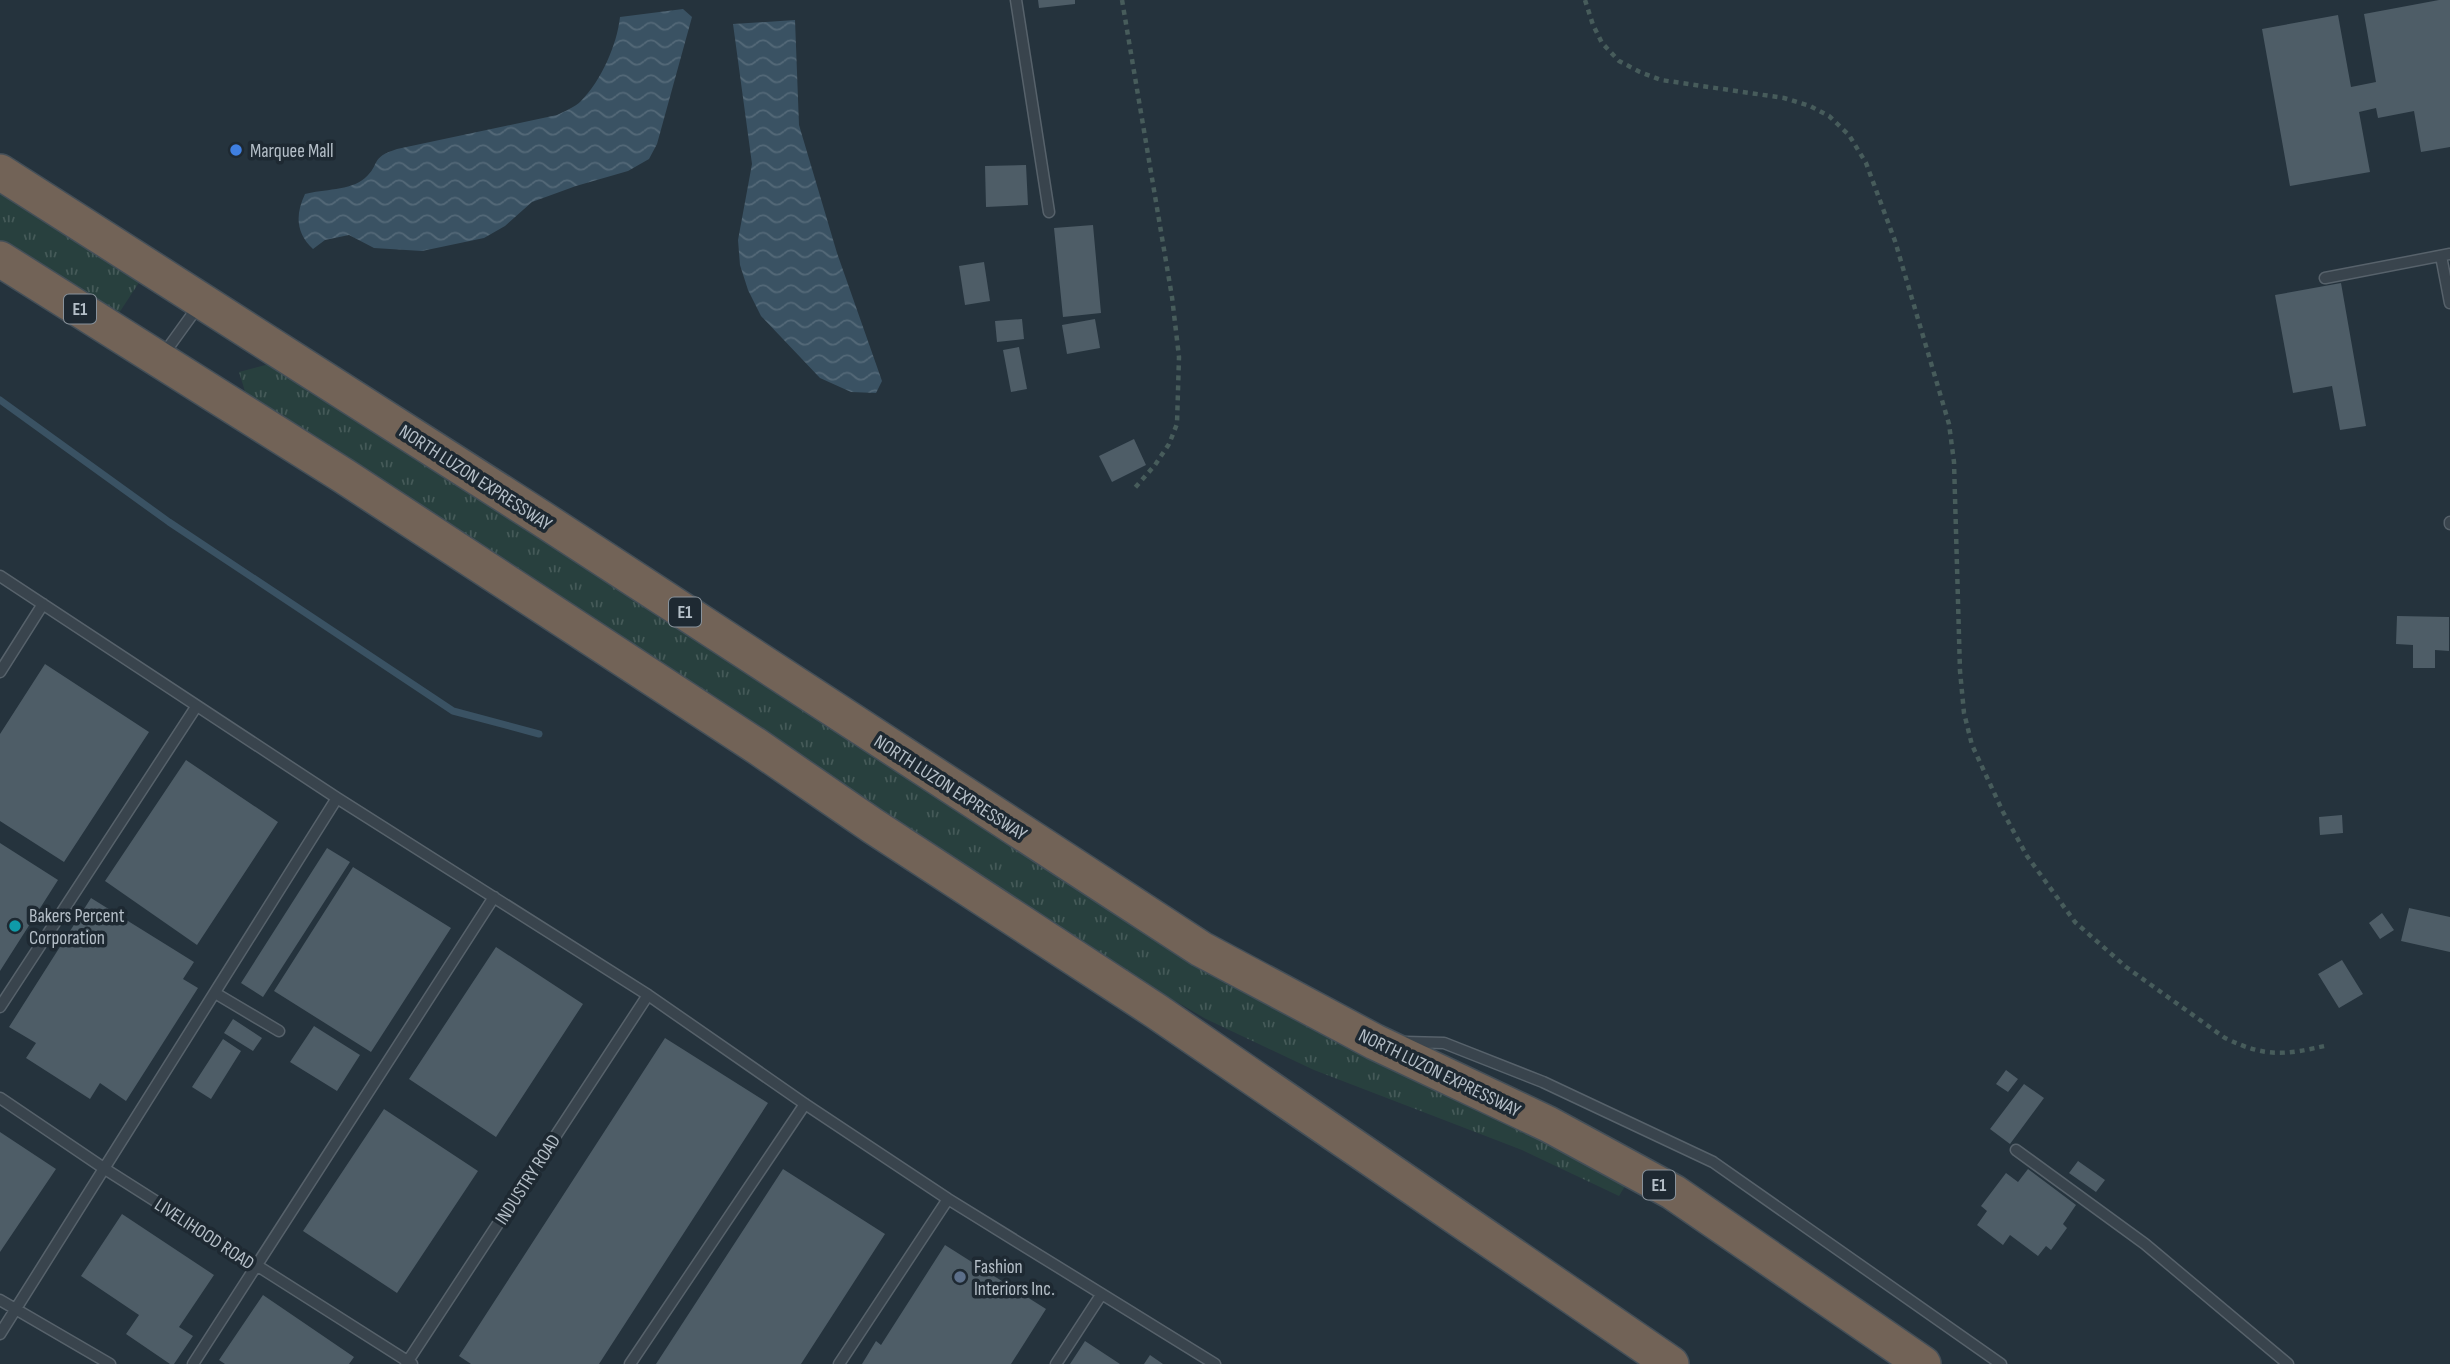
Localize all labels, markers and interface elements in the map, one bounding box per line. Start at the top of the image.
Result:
place label: Marquee Mall [250,140,334,163]
marker: Marquee Mall [228,142,244,158]
road number: E1 [64,295,96,324]
street label: NORTH LUZON EXPRESSWAY [395,420,556,536]
road number: E1 [669,598,701,626]
street label: NORTH LUZON EXPRESSWAY [870,730,1031,846]
place label: Bakers Percent Corporation [29,905,125,950]
marker: Bakers Percent Corporation [7,918,23,934]
street label: NORTH LUZON EXPRESSWAY [1355,1024,1524,1123]
street label: INDUSTRY ROAD [491,1130,566,1229]
road number: E1 [1643,1170,1675,1200]
street label: LIVELIHOOD ROAD [150,1193,258,1275]
place label: Fashion Interiors Inc. [974,1256,1055,1301]
marker: Fashion Interiors Inc. [952,1269,968,1285]

